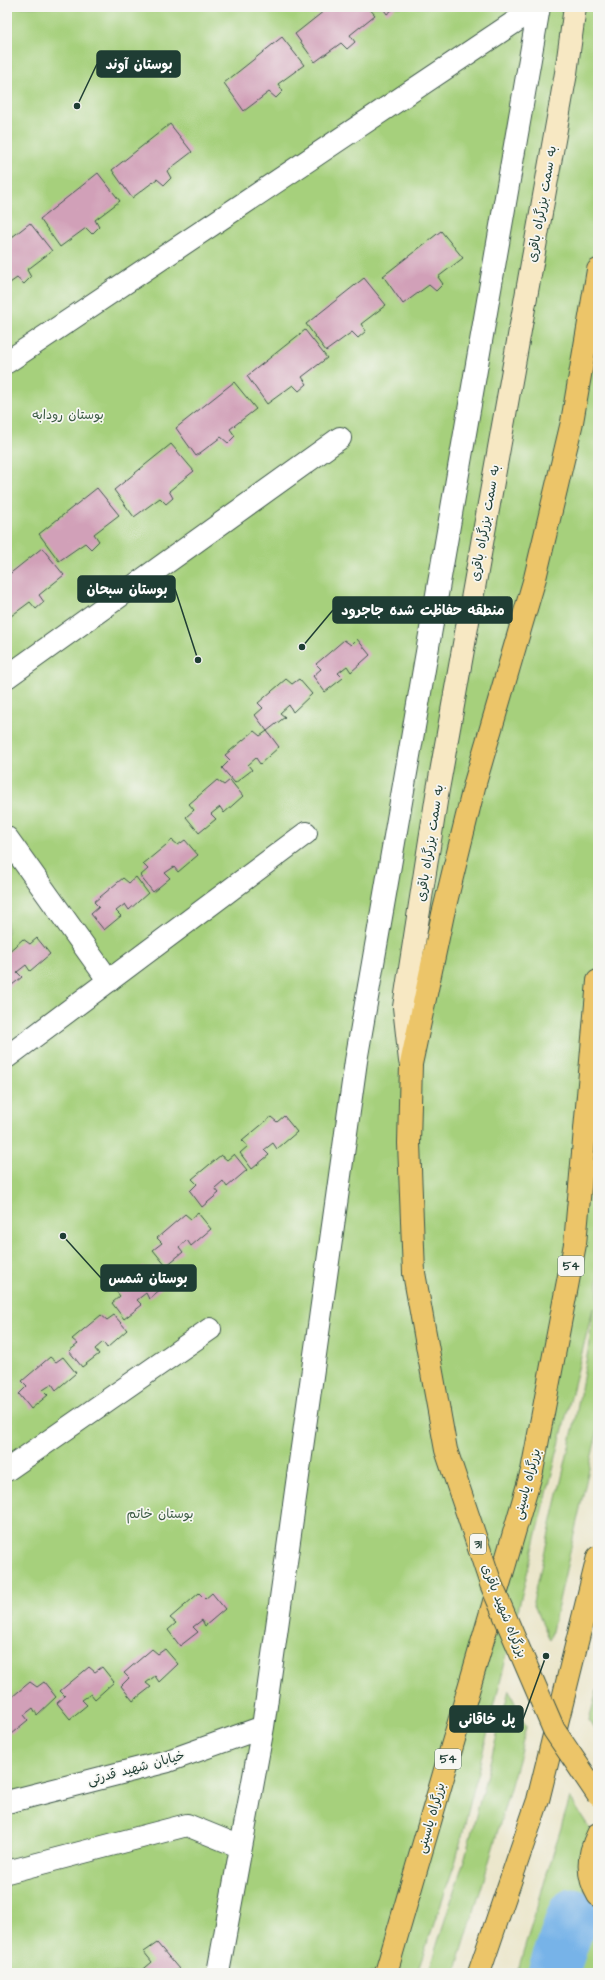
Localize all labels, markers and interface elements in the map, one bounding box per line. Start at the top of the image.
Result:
callout: بوستان آوند [97,51,180,77]
text: بوستان آوند [105,55,173,75]
street label: به سمت بزرگراه باقری [523,144,561,264]
park label: بوستان رودابه [32,406,104,424]
street label: به سمت بزرگراه باقری [466,463,504,583]
callout: بوستان سبحان [78,576,175,602]
text: بوستان سبحان [86,580,168,600]
callout: منطقه حفاظت شده جاجرود [333,597,512,623]
text: منطقه حفاظت شده جاجرود [341,601,505,621]
street label: به سمت بزرگراه باقری [412,783,448,903]
road number: 54 [558,1256,584,1276]
callout: بوستان شمس [101,1265,196,1291]
text: بوستان شمس [108,1269,188,1289]
street label: بزرگراه یاسینی [509,1447,545,1521]
park label: بوستان خاتم [127,1505,193,1524]
road number: 31 [470,1534,486,1554]
street label: بزرگراه شهید باقری [477,1561,531,1661]
callout: پل خاقانی [450,1706,523,1732]
text: پل خاقانی [459,1710,515,1730]
street label: خیابان شهید قدرتی [85,1746,187,1790]
road number: 54 [435,1749,461,1769]
street label: بزرگراه یاسینی [412,1781,450,1855]

